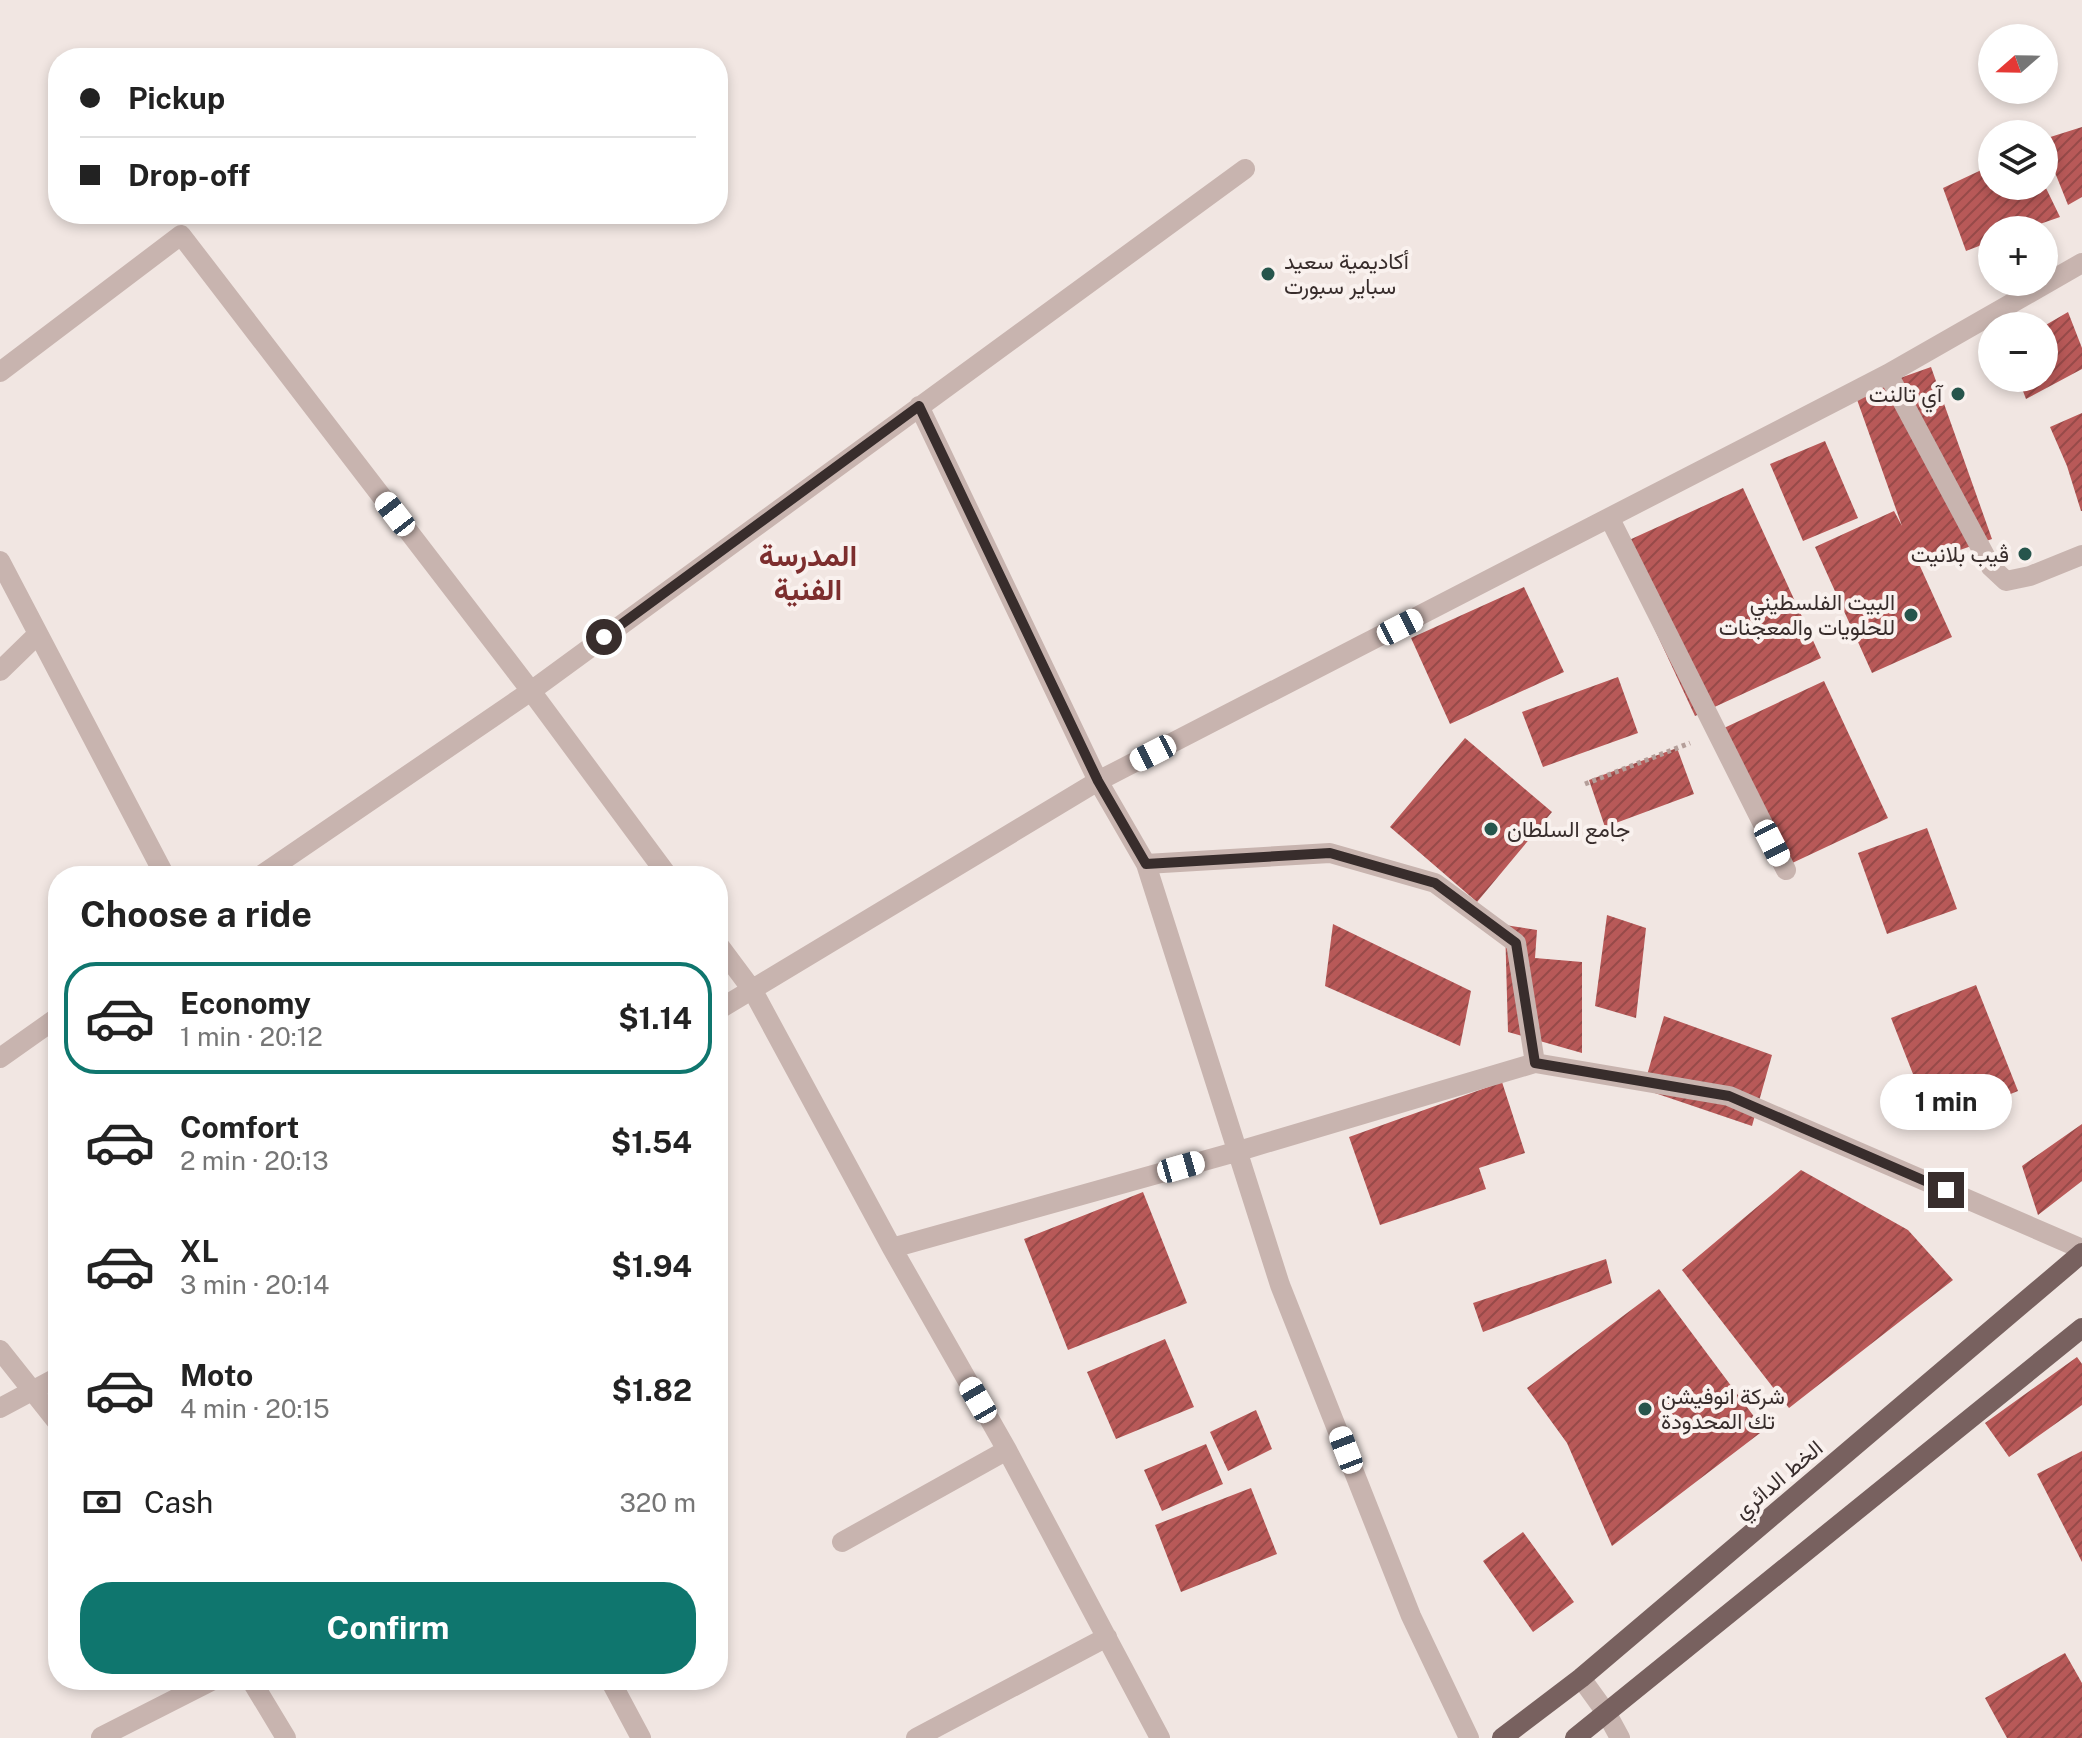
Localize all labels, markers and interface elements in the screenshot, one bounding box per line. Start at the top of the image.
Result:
north arrow [1978,24,2058,104]
map controls [1978,24,2058,392]
text: Pickup [128,80,225,116]
button: layers [1978,120,2058,200]
text: Drop-off [128,157,250,193]
button: + [1978,216,2058,296]
place label: أكاديمية سعيد سباير سبورت [1284,248,1409,300]
marker: أكاديمية سعيد سباير سبورت [1259,265,1277,283]
button: − [1978,312,2058,392]
place label: آي تالنت [1869,381,1944,413]
marker: آي تالنت [1949,385,1967,403]
car [371,488,419,540]
district label: المدرسة الفنية [759,537,857,607]
place label: ڤيب بلانيت [1911,541,2009,567]
marker: ڤيب بلانيت [2016,545,2034,563]
place label: البيت الفلسطيني للحلويات والمعجنات [1719,589,1895,641]
car [1373,605,1427,649]
marker: البيت الفلسطيني للحلويات والمعجنات [1902,606,1920,624]
route start [586,619,622,655]
car [1126,731,1180,775]
place label: جامع السلطان [1507,816,1630,844]
car [1750,816,1794,870]
marker: جامع السلطان [1482,820,1500,838]
text: Choose a ride [80,893,312,935]
icon: car [84,982,156,1054]
text: Economy [180,985,311,1021]
text: $1.14 [618,1000,692,1036]
text: 1 min · 20:12 [180,1021,323,1052]
callout: 1 min [1880,1074,2012,1130]
text: 1 min [1915,1086,1977,1117]
icon: car [84,1106,156,1178]
text: Comfort [180,1109,299,1145]
text: $1.54 [611,1124,692,1160]
text: 2 min · 20:13 [180,1145,329,1176]
car [1155,1149,1207,1185]
route end [1928,1172,1964,1208]
icon: car [84,1230,156,1302]
text: XL [180,1233,219,1269]
text: $1.94 [611,1248,692,1284]
text: 3 min · 20:14 [180,1269,329,1300]
icon: car [84,1354,156,1426]
text: Moto [180,1357,253,1393]
text: $1.82 [611,1372,692,1408]
car [956,1373,1000,1427]
place label: شركة انوفيشن تك المحدودة [1661,1383,1785,1435]
text: 4 min · 20:15 [180,1393,330,1424]
marker: شركة انوفيشن تك المحدودة [1636,1400,1654,1418]
car [1326,1423,1366,1477]
street label: الخط الدائري [1728,1434,1831,1528]
icon: cash [80,1480,124,1524]
text: Cash [144,1484,213,1520]
text: 320 m [619,1487,696,1518]
button: Confirm [80,1582,696,1674]

